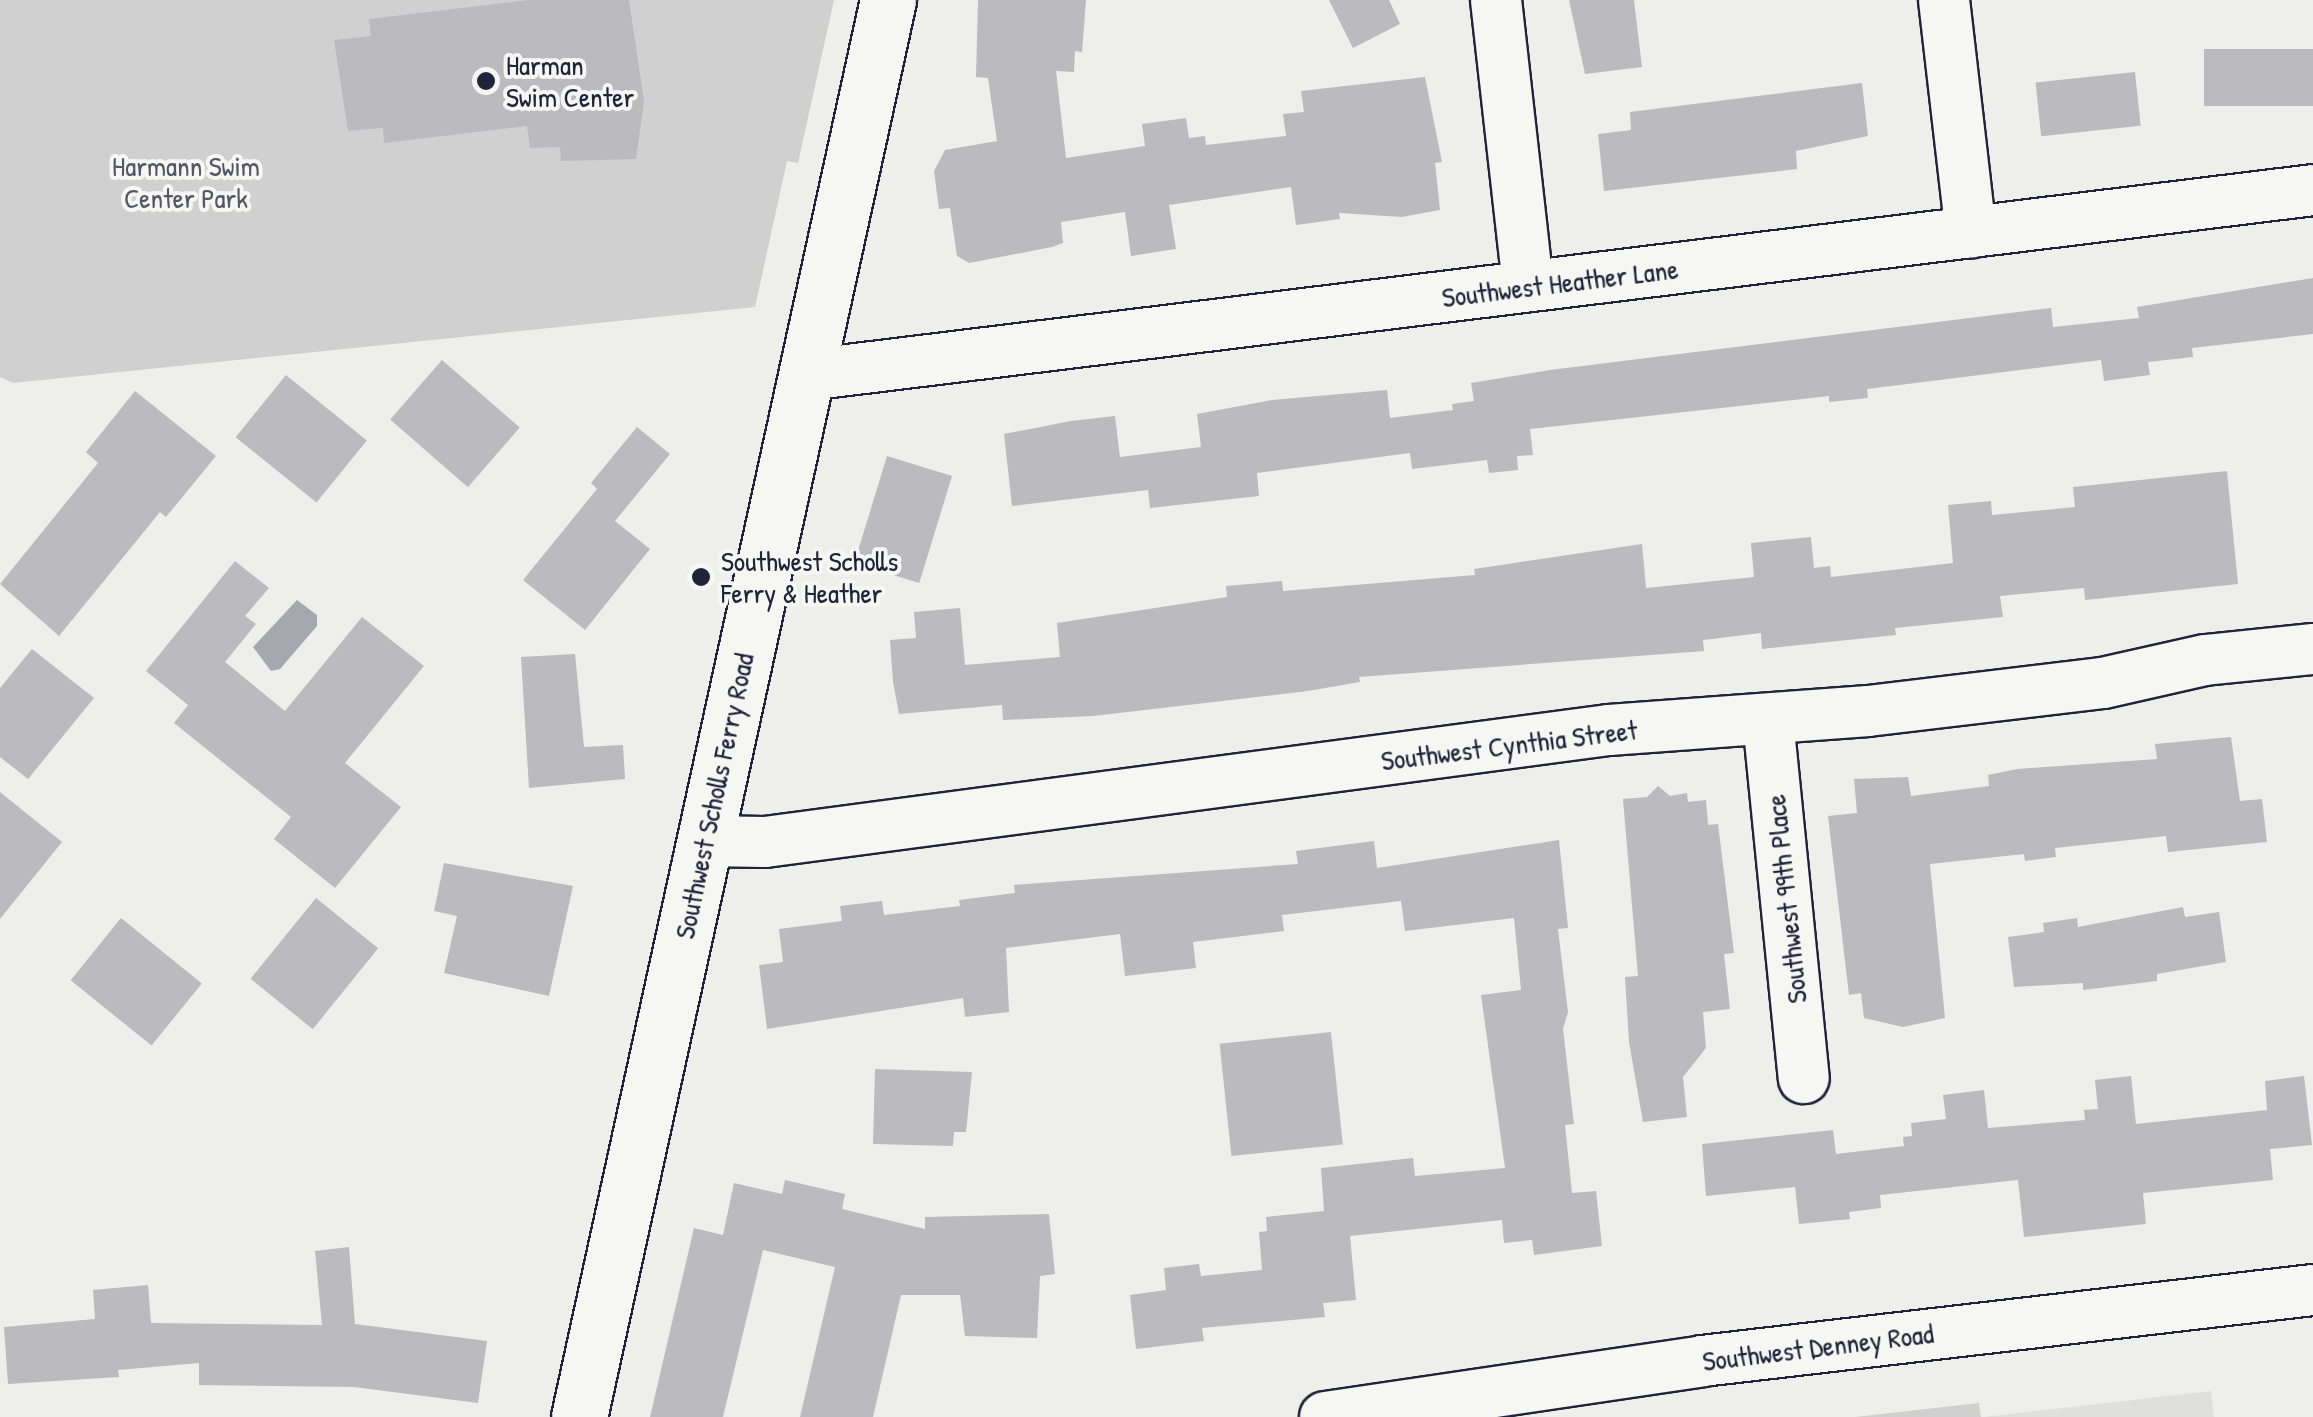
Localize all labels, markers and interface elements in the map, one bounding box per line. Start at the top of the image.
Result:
place label: Harman Swim Center [506,48,634,114]
marker: Harman Swim Center [475,70,497,92]
park label: Harmann Swim Center Park [112,149,260,215]
street label: Southwest Heather Lane [1440,252,1680,314]
place label: Southwest Scholls Ferry & Heather [721,544,898,610]
marker: Southwest Scholls Ferry & Heather [690,566,712,588]
street label: Southwest Scholls Ferry Road [667,650,761,942]
street label: Southwest Cynthia Street [1379,713,1639,777]
street label: Southwest 99th Place [1758,793,1814,1005]
street label: Southwest Denney Road [1700,1316,1936,1378]

